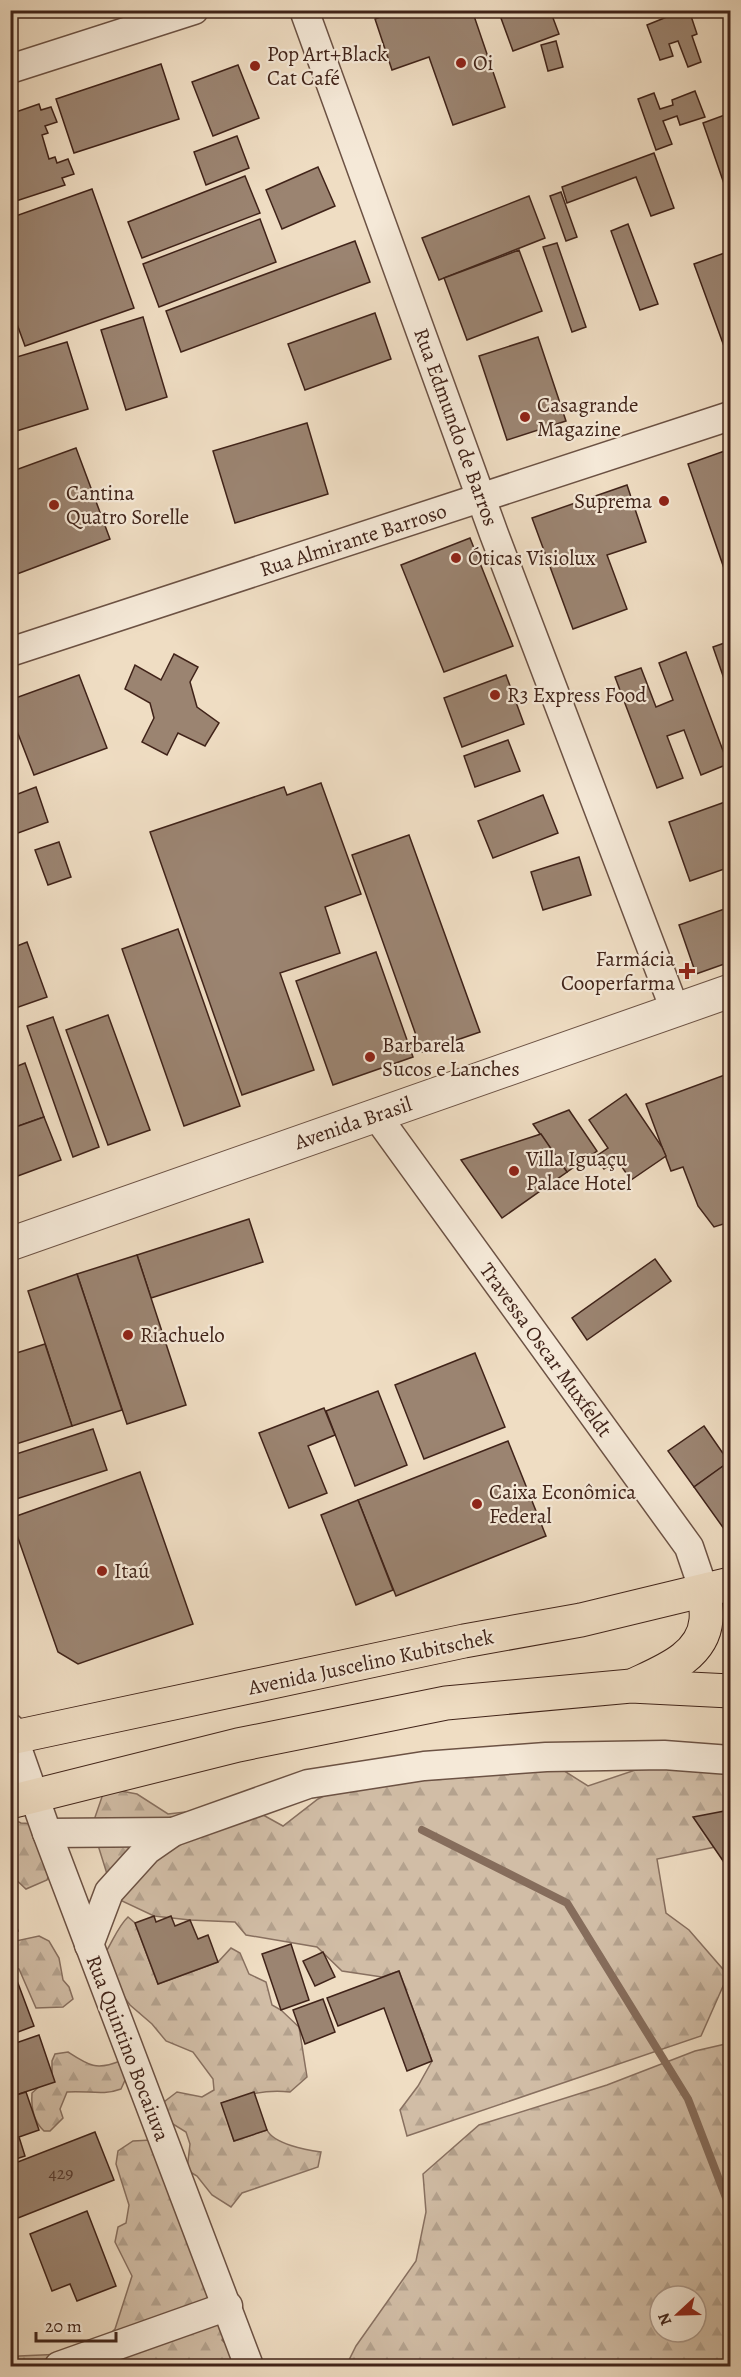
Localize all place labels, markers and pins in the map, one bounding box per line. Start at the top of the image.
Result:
place label: Pop Art+Black Cat Café [267,40,388,92]
place label: Oi [473,49,494,77]
marker: Oi [454,56,468,70]
marker: Pop Art+Black Cat Café [248,59,262,73]
place label: Casagrande Magazine [537,391,639,443]
marker: Casagrande Magazine [518,410,532,424]
place label: Cantina Quatro Sorelle [66,479,189,531]
place label: Suprema [574,487,652,515]
marker: Suprema [657,494,671,508]
marker: Cantina Quatro Sorelle [47,498,61,512]
place label: Óticas Visiolux [468,544,596,572]
marker: Óticas Visiolux [449,551,463,565]
place label: R3 Express Food [507,681,647,709]
marker: R3 Express Food [488,688,502,702]
place label: Farmácia Cooperfarma [561,945,675,997]
marker: Farmácia Cooperfarma [680,964,694,978]
place label: Barbarela Sucos e Lanches [382,1031,520,1083]
marker: Barbarela Sucos e Lanches [363,1050,377,1064]
place label: Villa Iguaçu Palace Hotel [525,1145,631,1197]
marker: Villa Iguaçu Palace Hotel [507,1164,521,1178]
place label: Riachuelo [140,1321,225,1349]
marker: Riachuelo [121,1328,135,1342]
place label: Caixa Econômica Federal [489,1478,636,1530]
marker: Caixa Econômica Federal [470,1497,484,1511]
place label: Itaú [114,1557,150,1585]
marker: Itaú [95,1564,109,1578]

